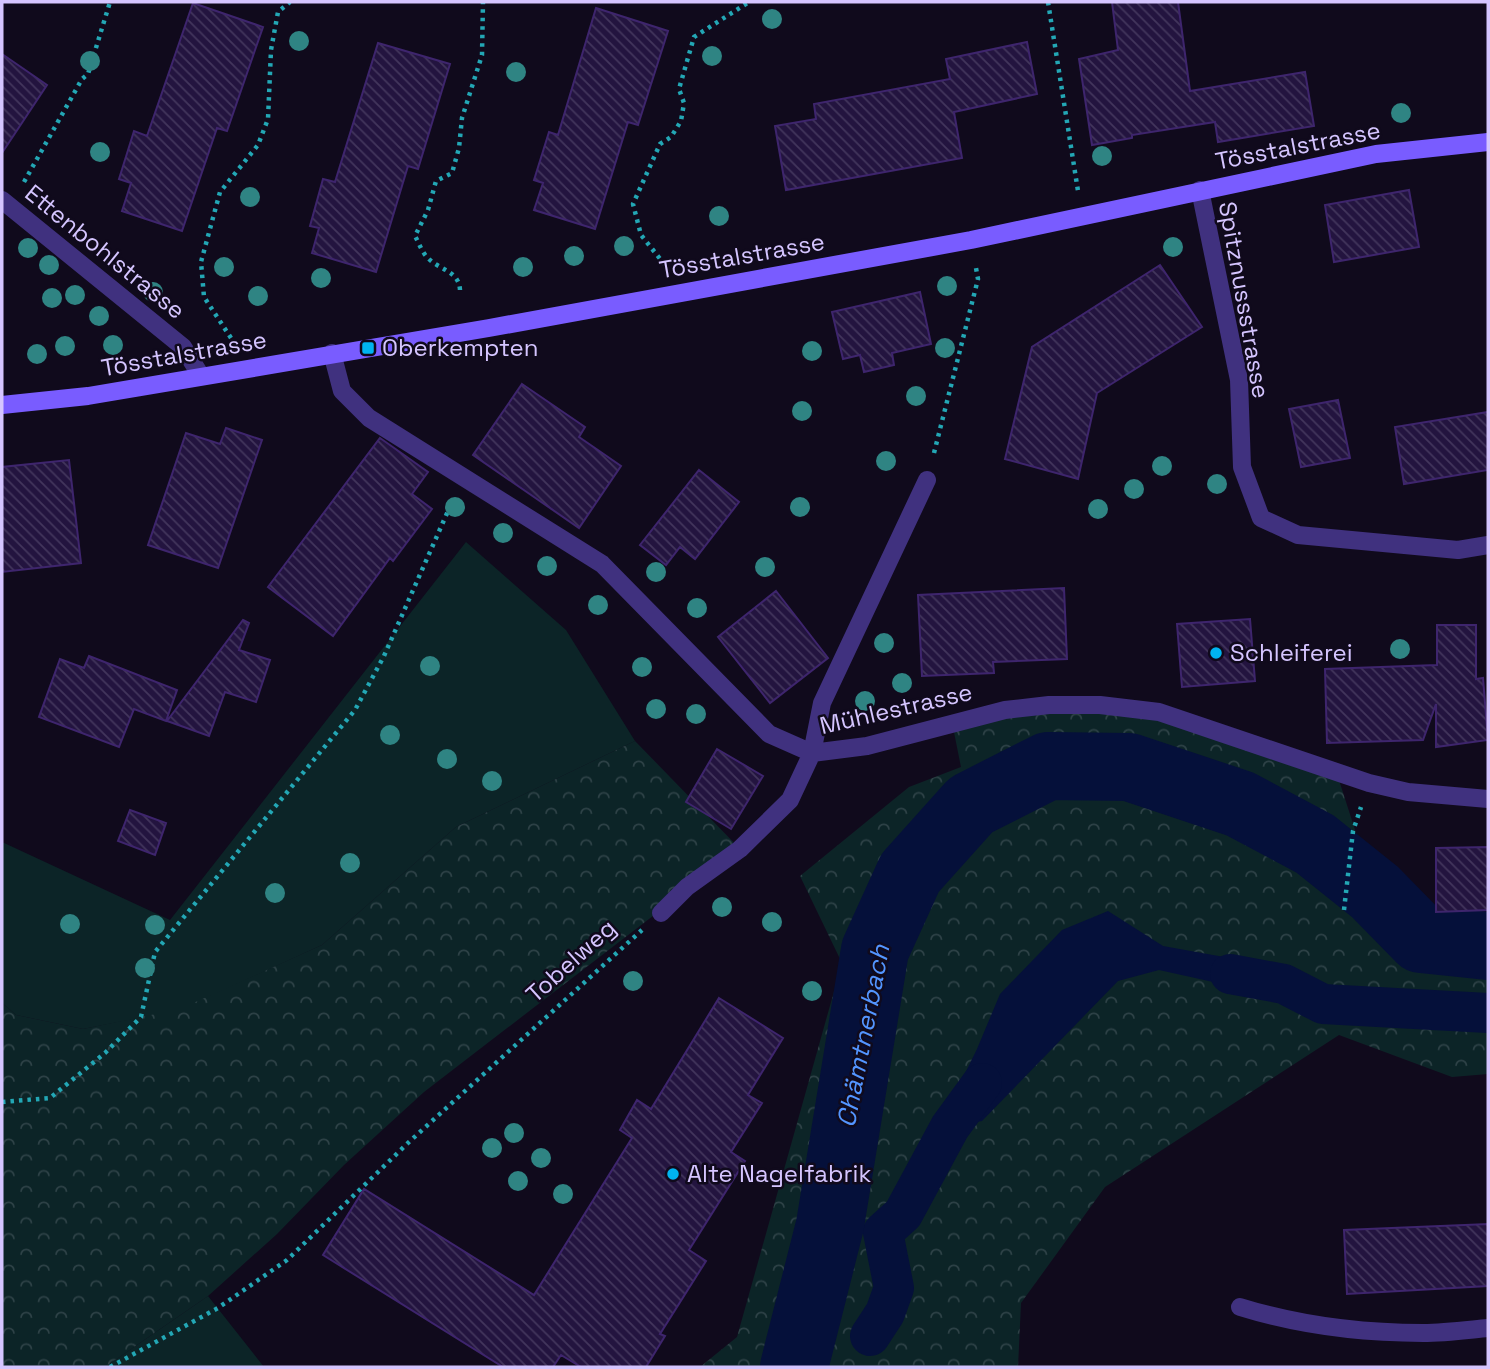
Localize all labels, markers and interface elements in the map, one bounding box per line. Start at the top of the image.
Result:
street label: Tösstalstrasse [1213,114,1383,177]
street label: Ettenbohlstrasse [19,177,192,326]
street label: Spitznussstrasse [1212,199,1277,401]
street label: Tösstalstrasse [657,226,827,285]
street label: Tösstalstrasse [99,324,269,383]
place label: Oberkempten [382,332,538,363]
marker: Oberkempten [360,340,376,356]
place label: Schleiferei [1230,637,1353,668]
marker: Schleiferei [1208,645,1224,661]
street label: Mühlestrasse [817,676,975,741]
street label: Tobelweg [519,912,622,1009]
water label: Chämtnerbach [829,941,898,1130]
place label: Alte Nagelfabrik [687,1158,871,1189]
marker: Alte Nagelfabrik [665,1166,681,1182]

